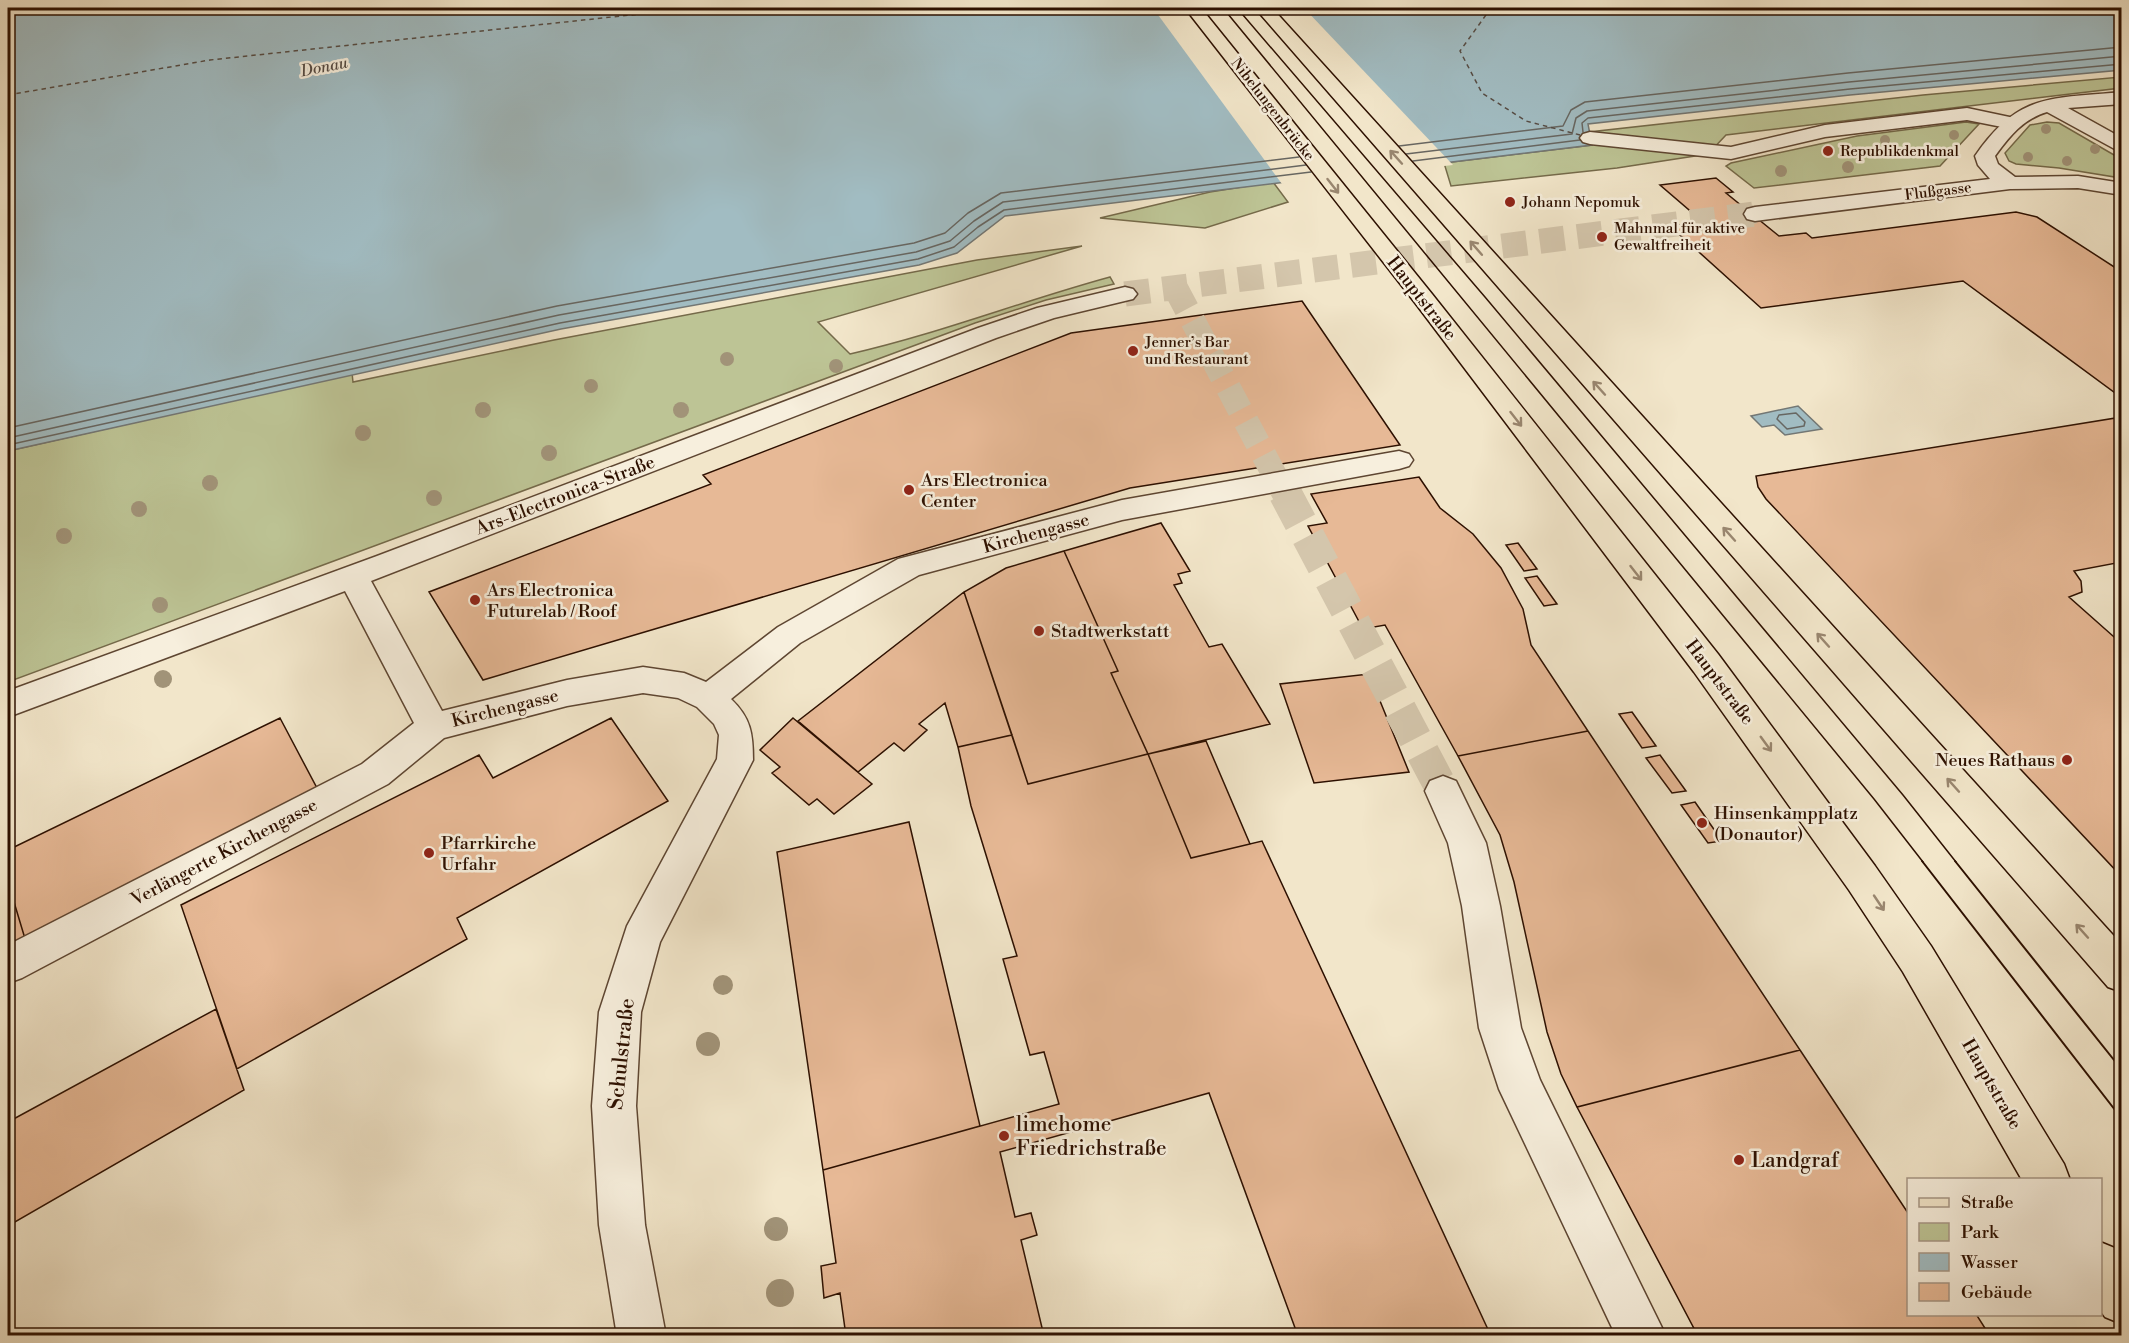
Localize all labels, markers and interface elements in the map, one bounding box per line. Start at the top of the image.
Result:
water label: Donau [298,52,350,82]
street label: Nibelungenbrücke [1227,54,1319,164]
place label: Republikdenkmal [1840,142,1959,161]
marker: Republikdenkmal [1821,144,1835,158]
one-way arrow [1389,150,1403,165]
one-way arrow [1327,177,1340,193]
street label: Flußgasse [1903,178,1973,205]
place label: Johann Nepomuk [1521,193,1641,212]
marker: Johann Nepomuk [1503,195,1517,209]
place label: Mahnmal für aktive Gewaltfreiheit [1614,219,1745,255]
marker: Mahnmal für aktive Gewaltfreiheit [1595,230,1609,244]
one-way arrow [1469,241,1483,256]
street label: Hauptstraße [1381,251,1462,345]
place label: Jenner’s Bar und Restaurant [1144,333,1249,369]
marker: Jenner’s Bar und Restaurant [1126,344,1140,358]
one-way arrow [1592,381,1606,396]
one-way arrow [1509,411,1522,427]
street label: Ars-Electronica-Straße [471,451,658,541]
place label: Ars Electronica Center [920,469,1048,513]
marker: Ars Electronica Center [902,483,916,497]
street label: Kirchengasse [980,508,1092,559]
one-way arrow [1722,527,1736,542]
one-way arrow [1630,564,1642,580]
place label: Ars Electronica Futurelab / Roof [486,579,618,623]
marker: Ars Electronica Futurelab / Roof [468,593,482,607]
place label: Stadtwerkstatt [1051,620,1170,643]
marker: Stadtwerkstatt [1032,624,1046,638]
one-way arrow [1816,633,1830,648]
street label: Hauptstraße [1680,635,1759,730]
street label: Kirchengasse [449,684,561,733]
one-way arrow [1759,736,1772,752]
place label: Neues Rathaus [1935,749,2055,772]
marker: Neues Rathaus [2060,753,2074,767]
one-way arrow [1946,778,1960,793]
street label: Verlängerte Kirchengasse [126,793,321,912]
place label: Hinsenkampplatz (Donautor) [1714,802,1858,846]
marker: Hinsenkampplatz (Donautor) [1695,816,1709,830]
place label: Pfarrkirche Urfahr [441,832,536,876]
marker: Pfarrkirche Urfahr [422,846,436,860]
one-way arrow [1873,894,1885,910]
one-way arrow [2075,924,2089,939]
street label: Schulstraße [603,997,641,1111]
street label: Hauptstraße [1956,1035,2027,1134]
place label: limehome Friedrichstraße [1016,1112,1167,1162]
marker: limehome Friedrichstraße [997,1129,1011,1143]
place label: Landgraf [1751,1148,1840,1174]
marker: Landgraf [1732,1153,1746,1167]
legend [1907,1178,2102,1316]
text: Straße [1961,1191,2014,1214]
text: Park [1961,1221,2000,1244]
text: Wasser [1960,1251,2018,1274]
text: Gebäude [1961,1281,2032,1304]

